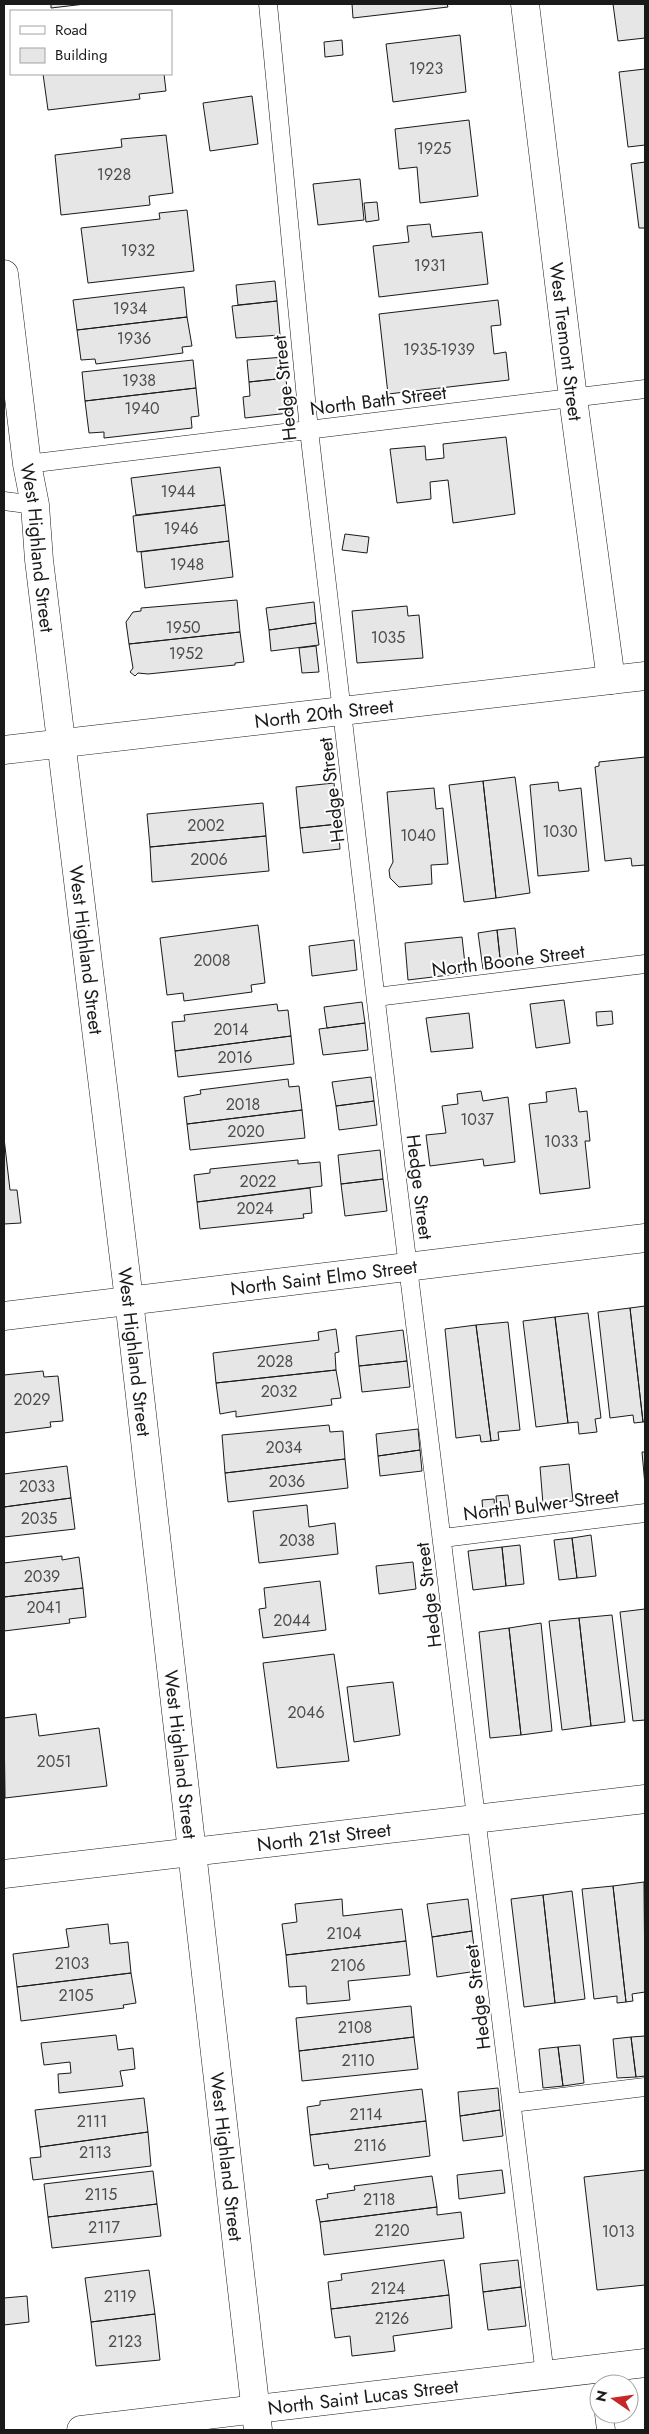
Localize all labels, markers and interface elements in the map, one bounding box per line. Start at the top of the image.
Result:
legend [10,10,172,75]
text: Road [55,19,87,41]
text: Building [55,44,107,66]
house number: 1923 [409,57,443,80]
house number: 1925 [417,137,451,160]
house number: 1928 [97,163,131,186]
house number: 1932 [121,239,155,262]
house number: 1931 [414,254,446,277]
street label: West Tremont Street [543,261,589,423]
house number: 1934 [113,297,147,320]
house number: 1936 [117,327,151,350]
street label: Hedge Street [265,333,303,442]
house number: 1935-1939 [403,338,475,361]
house number: 1938 [122,369,156,392]
street label: North Bath Street [308,379,448,422]
house number: 1940 [124,397,160,420]
street label: West Highland Street [13,461,61,634]
house number: 1944 [160,480,196,503]
house number: 1946 [164,517,198,540]
house number: 1948 [170,553,204,576]
house number: 1950 [165,616,201,639]
house number: 1035 [371,626,405,649]
house number: 1952 [169,642,203,665]
street label: North 20th Street [253,692,395,735]
street label: Hedge Street [312,735,351,844]
house number: 2002 [187,814,225,837]
house number: 1030 [542,820,578,843]
house number: 1040 [400,824,436,847]
house number: 2006 [190,848,228,871]
street label: West Highland Street [62,864,110,1036]
street label: North Boone Street [430,938,587,983]
house number: 2008 [193,949,231,972]
house number: 2014 [213,1018,249,1041]
house number: 2016 [217,1046,253,1069]
house number: 2018 [226,1093,260,1116]
house number: 1037 [460,1108,494,1131]
house number: 2020 [227,1120,265,1143]
house number: 1033 [544,1130,578,1153]
street label: Hedge Street [400,1133,439,1242]
house number: 2022 [240,1170,276,1193]
house number: 2024 [236,1197,274,1220]
street label: North Saint Elmo Street [229,1253,419,1302]
street label: West Highland Street [111,1266,158,1438]
house number: 2028 [257,1350,293,1373]
house number: 2032 [261,1380,297,1403]
house number: 2029 [13,1388,51,1411]
house number: 2034 [266,1436,302,1459]
house number: 2036 [269,1470,305,1493]
house number: 2033 [19,1475,55,1498]
street label: North Bulwer Street [462,1481,621,1527]
house number: 2035 [21,1507,57,1530]
house number: 2038 [279,1529,315,1552]
street label: Hedge Street [409,1540,448,1649]
house number: 2039 [24,1565,60,1588]
house number: 2041 [26,1596,62,1619]
house number: 2044 [273,1609,311,1632]
street label: West Highland Street [157,1668,203,1841]
house number: 2046 [287,1701,325,1724]
house number: 2051 [37,1750,71,1773]
street label: North 21st Street [255,1816,393,1858]
house number: 2104 [326,1922,362,1945]
street label: Hedge Street [458,1942,497,2051]
house number: 2103 [55,1952,90,1975]
house number: 2106 [330,1954,366,1977]
house number: 2105 [59,1984,93,2007]
house number: 2108 [338,2016,372,2039]
house number: 2110 [341,2049,375,2072]
street label: West Highland Street [203,2071,249,2243]
house number: 2114 [350,2103,382,2126]
house number: 2111 [77,2110,107,2133]
house number: 2116 [354,2134,386,2157]
house number: 2113 [79,2141,111,2164]
house number: 2115 [85,2183,117,2206]
house number: 2118 [363,2188,395,2211]
house number: 2117 [88,2216,121,2239]
house number: 2120 [374,2219,410,2242]
house number: 1013 [602,2220,635,2243]
house number: 2124 [371,2277,405,2300]
house number: 2119 [104,2285,136,2308]
house number: 2126 [375,2307,409,2330]
house number: 2123 [108,2330,142,2353]
street label: North Saint Lucas Street [266,2372,460,2422]
north arrow [589,2374,639,2424]
text: N [590,2388,612,2404]

